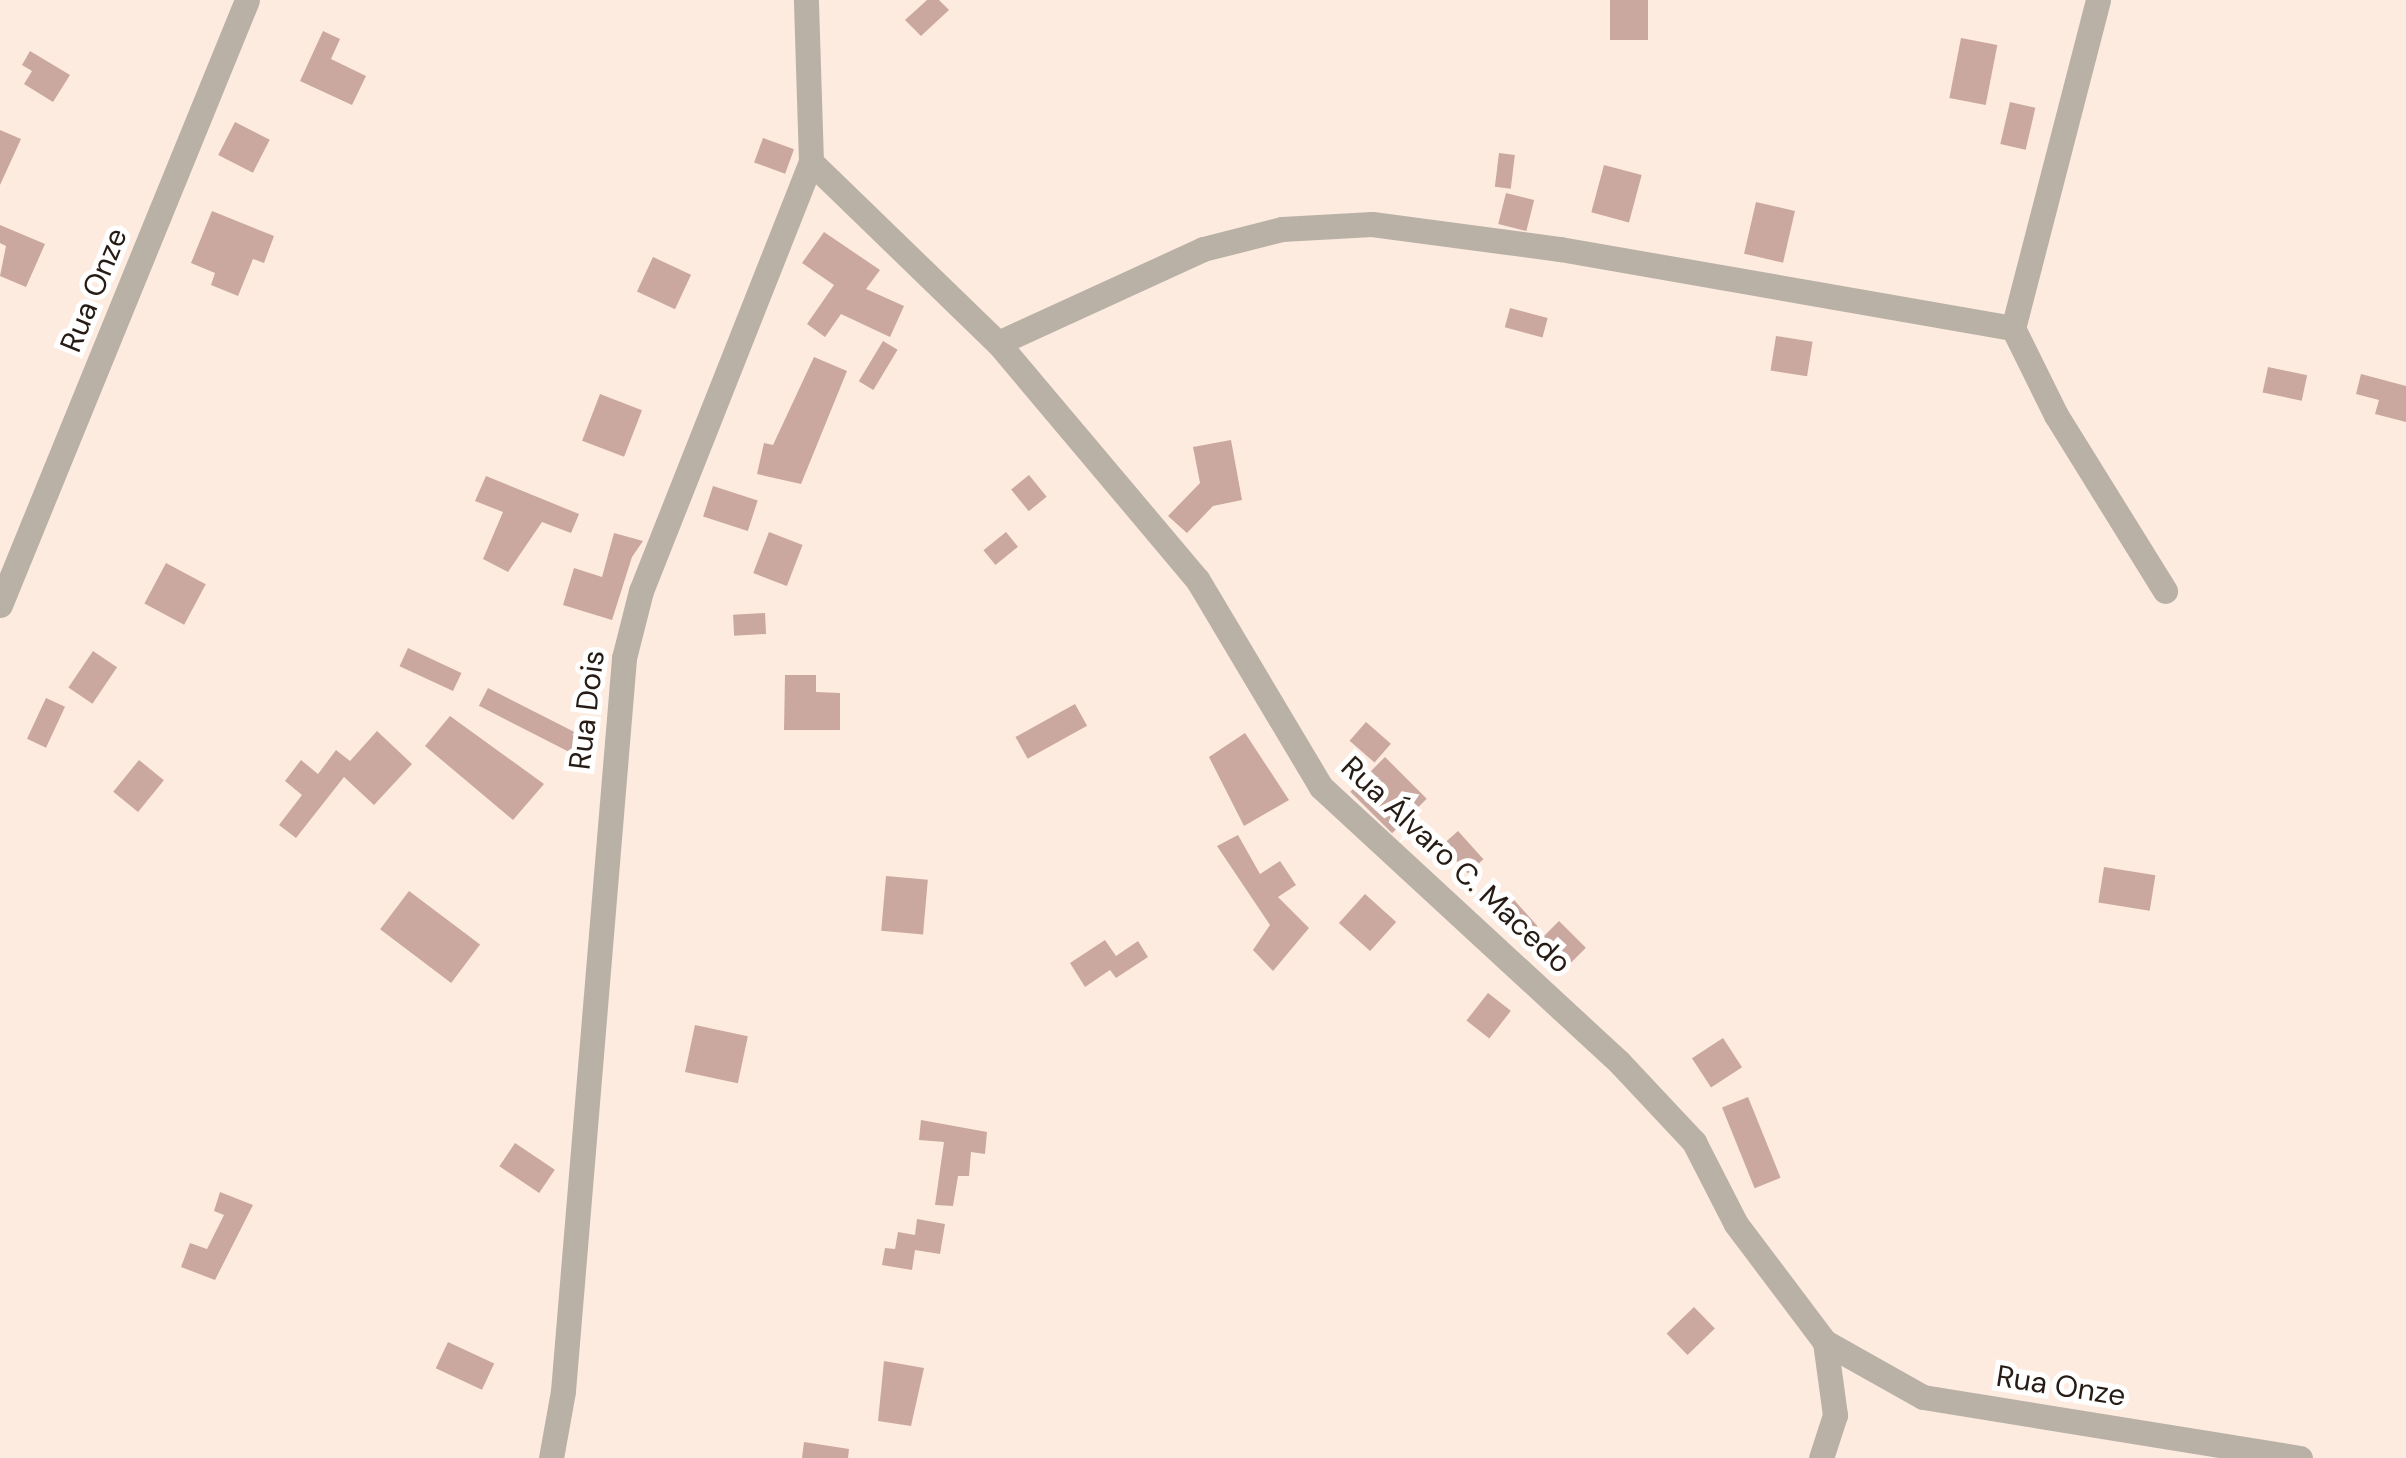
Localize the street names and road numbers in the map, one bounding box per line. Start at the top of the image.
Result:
street label: Rua Onze [53,223,135,357]
street label: Rua Dois [562,648,612,772]
street label: Rua Álvaro C. Macedo [1334,749,1578,981]
street label: Rua Onze [1994,1358,2128,1414]

